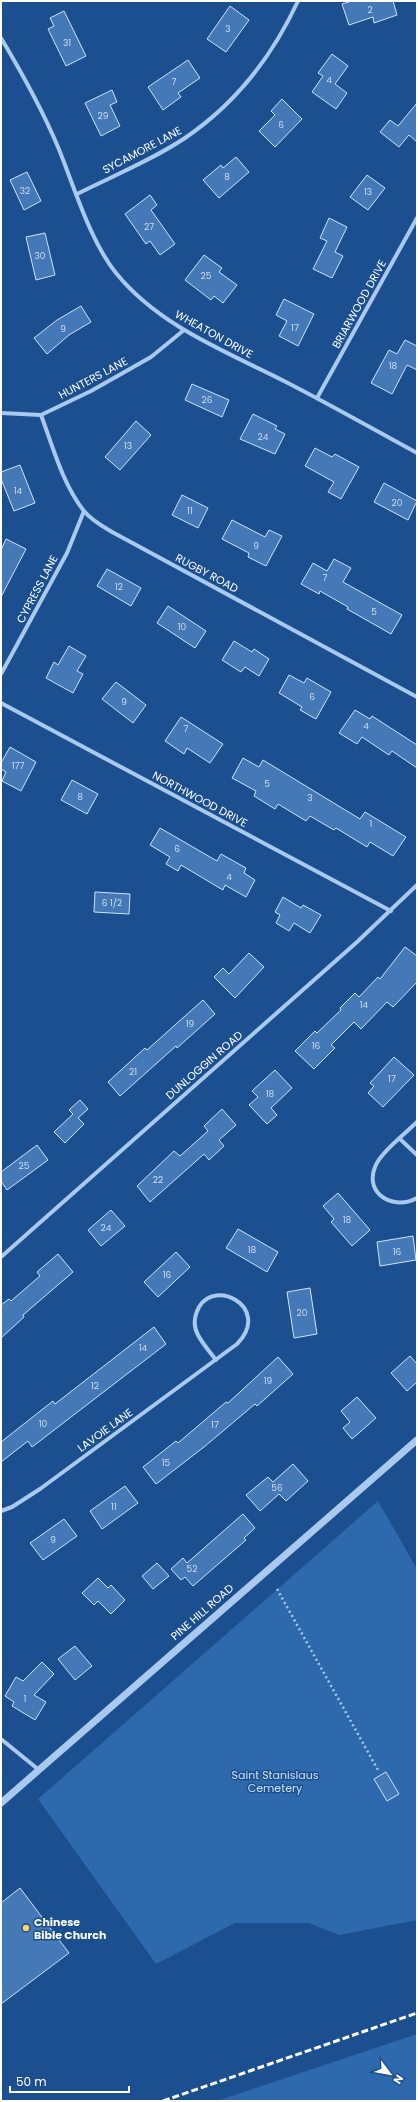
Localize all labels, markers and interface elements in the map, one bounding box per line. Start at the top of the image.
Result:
house number: 2 [367,4,373,16]
house number: 3 [225,23,231,35]
house number: 31 [63,37,71,49]
house number: 4 [326,74,332,86]
house number: 7 [172,76,177,88]
house number: 29 [98,110,109,122]
house number: 6 [278,119,284,131]
street label: SYCAMORE LANE [100,122,184,178]
house number: 8 [224,171,230,183]
house number: 32 [20,185,30,197]
house number: 13 [364,186,372,198]
house number: 27 [144,221,154,233]
house number: 30 [35,250,46,262]
street label: BRIARWOOD DRIVE [328,257,390,351]
house number: 25 [201,270,212,282]
street label: WHEATON DRIVE [172,306,256,362]
house number: 17 [291,322,299,334]
house number: 9 [60,323,66,335]
street label: HUNTERS LANE [56,353,130,403]
house number: 18 [389,360,398,372]
house number: 26 [202,394,213,406]
house number: 24 [258,431,269,443]
house number: 13 [124,440,132,452]
house number: 14 [14,485,23,497]
house number: 20 [392,497,403,509]
house number: 11 [187,505,193,517]
house number: 9 [253,540,259,552]
street label: RUGBY ROAD [173,550,242,596]
street label: CYPRESS LANE [12,552,62,626]
house number: 7 [323,572,328,584]
house number: 12 [115,581,123,593]
house number: 5 [371,606,377,618]
house number: 10 [178,621,187,633]
house number: 6 [309,691,315,703]
house number: 9 [121,696,127,708]
house number: 4 [363,720,369,732]
house number: 7 [184,723,189,735]
house number: 177 [12,760,24,772]
street label: NORTHWOOD DRIVE [150,767,250,831]
house number: 5 [264,778,270,790]
house number: 8 [77,791,83,803]
house number: 3 [307,792,313,804]
house number: 1 [370,818,373,830]
house number: 6 [174,843,180,855]
house number: 4 [226,871,232,883]
house number: 6 1/2 [102,897,122,909]
house number: 14 [360,999,369,1011]
house number: 19 [186,1018,195,1030]
street label: DUNLOGGIN ROAD [162,1027,246,1103]
house number: 16 [312,1040,321,1052]
house number: 21 [129,1066,137,1078]
house number: 17 [388,1073,396,1085]
house number: 18 [266,1088,275,1100]
house number: 25 [19,1160,30,1172]
house number: 22 [153,1174,163,1186]
house number: 18 [343,1214,352,1226]
house number: 24 [101,1222,112,1234]
house number: 18 [248,1244,257,1256]
house number: 16 [393,1246,402,1258]
house number: 16 [163,1269,172,1281]
house number: 20 [297,1307,308,1319]
house number: 14 [139,1342,148,1354]
house number: 19 [264,1375,273,1387]
house number: 12 [91,1380,99,1392]
street label: LAVOIE LANE [74,1404,136,1456]
house number: 10 [39,1418,48,1430]
house number: 17 [211,1419,219,1431]
house number: 15 [162,1457,171,1469]
house number: 56 [271,1482,283,1494]
house number: 11 [111,1501,117,1513]
house number: 9 [50,1534,56,1546]
house number: 52 [187,1563,197,1575]
street label: PINE HILL ROAD [167,1580,237,1644]
house number: 1 [24,1693,27,1705]
park label: Saint Stanislaus Cemetery [232,1767,319,1796]
place label: Chinese Bible Church [34,1914,106,1943]
marker: Chinese Bible Church [21,1923,31,1933]
north arrow [370,2054,410,2094]
scale bar [10,2068,129,2094]
text: N [390,2072,407,2087]
text: 50 m [16,2073,47,2090]

